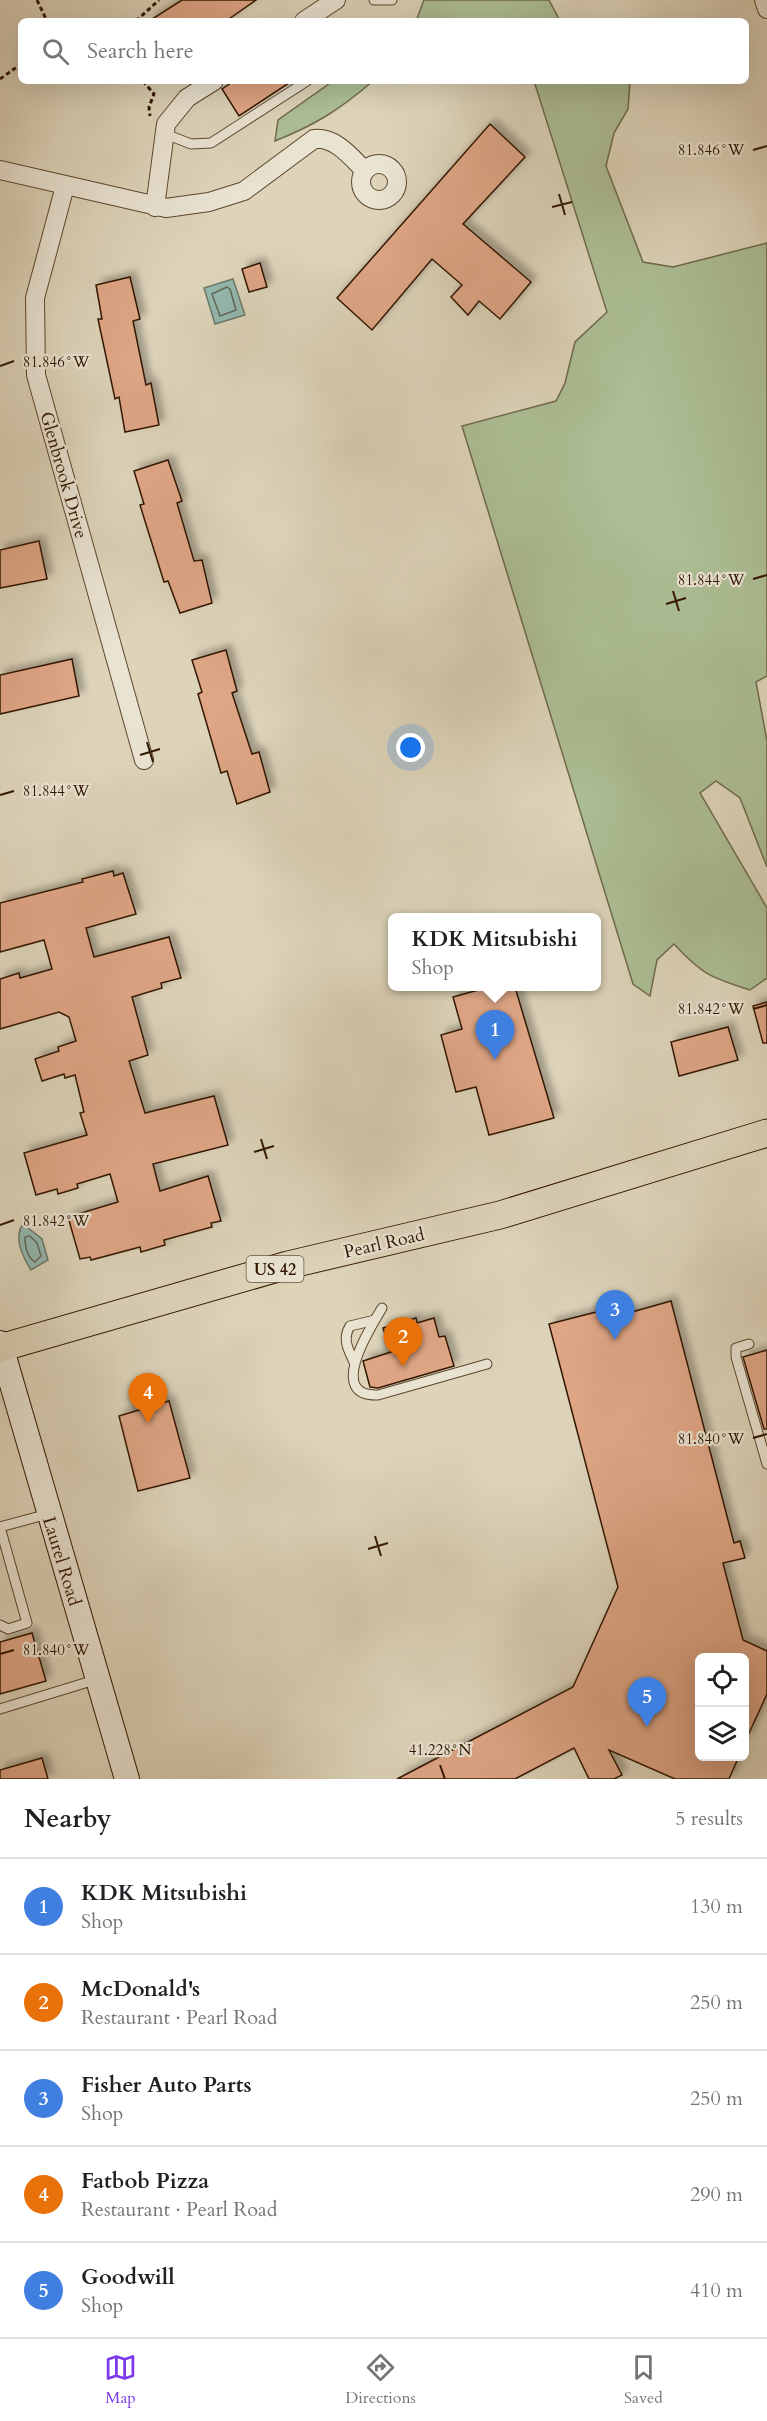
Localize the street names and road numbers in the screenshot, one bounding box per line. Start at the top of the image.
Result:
street label: Glenbrook Drive [33,409,94,542]
street label: Pearl Road [341,1222,427,1265]
road number: US 42 [246,1256,304,1282]
street label: Laurel Road [36,1513,87,1609]

